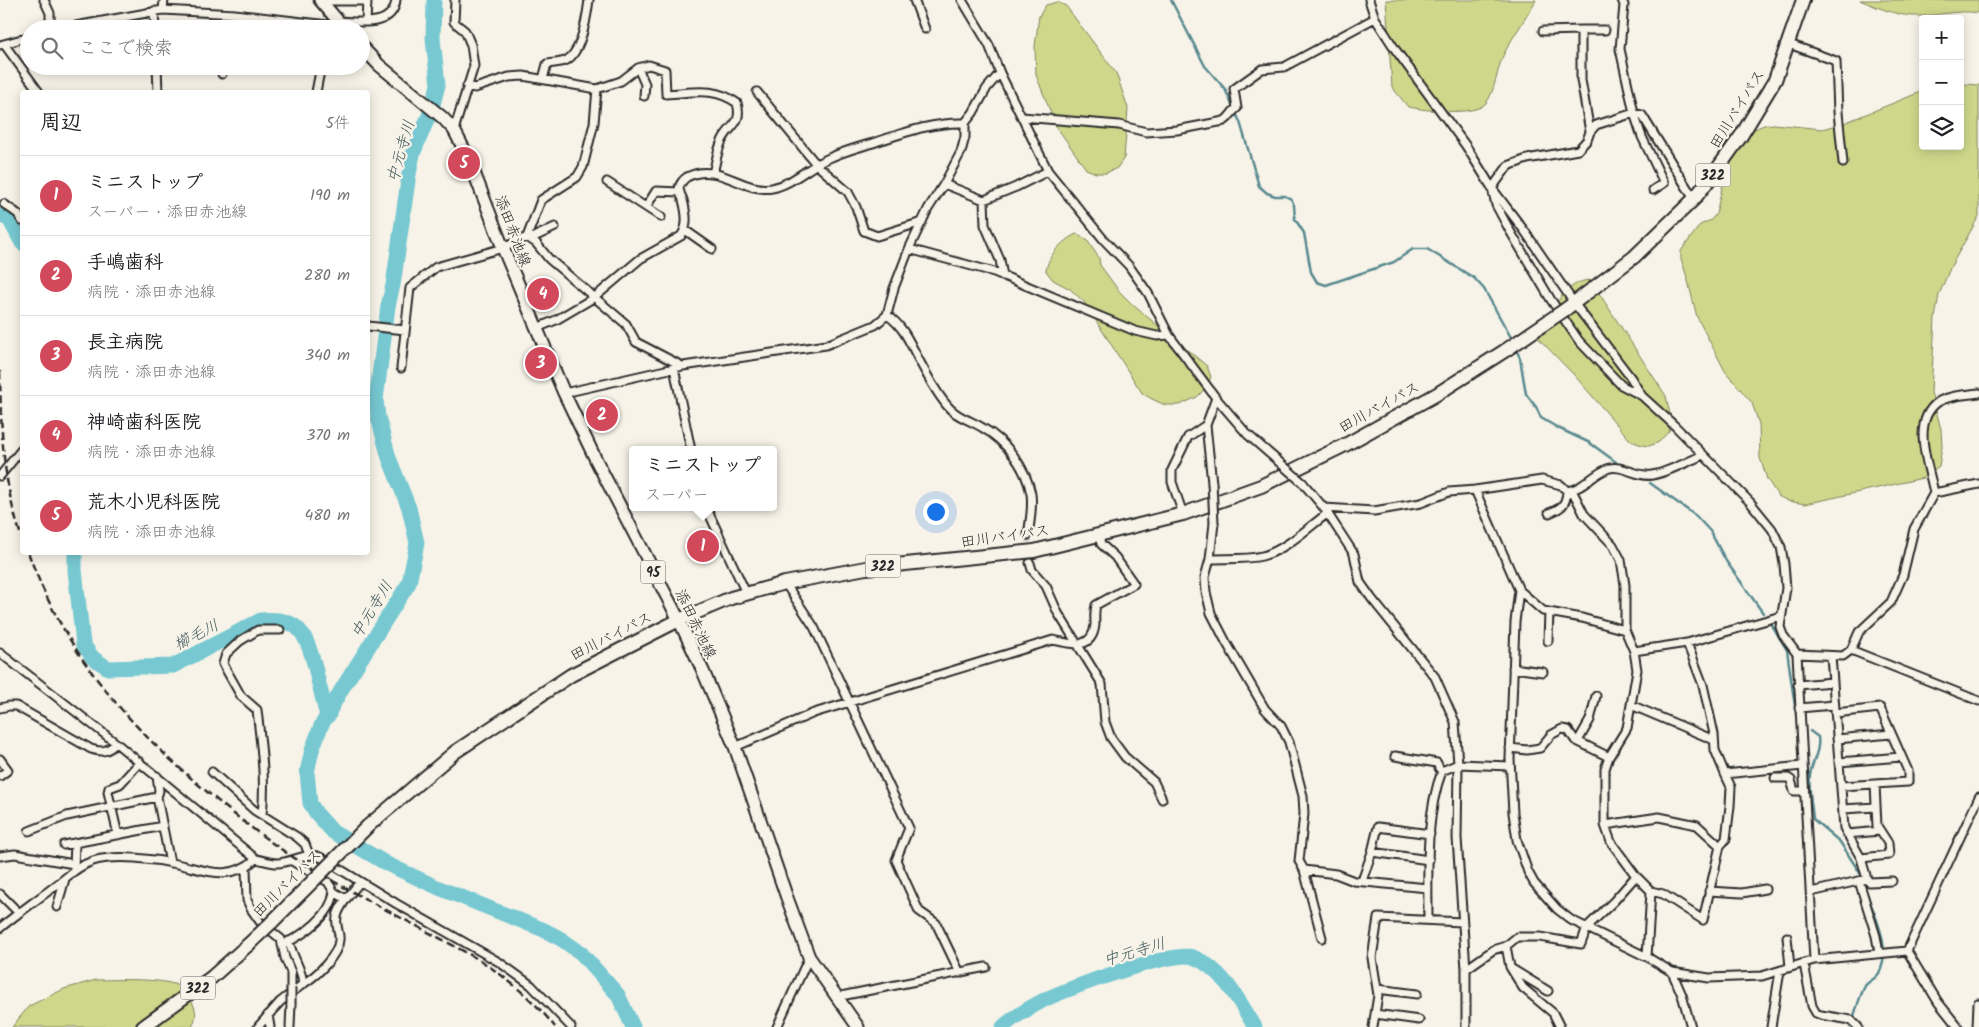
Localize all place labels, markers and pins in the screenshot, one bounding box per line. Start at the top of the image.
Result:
pin: 5 [448,144,480,182]
pin: 4 [527,275,559,313]
pin: 3 [525,344,557,382]
pin: 2 [586,396,618,434]
pin: 1 [687,527,719,565]

